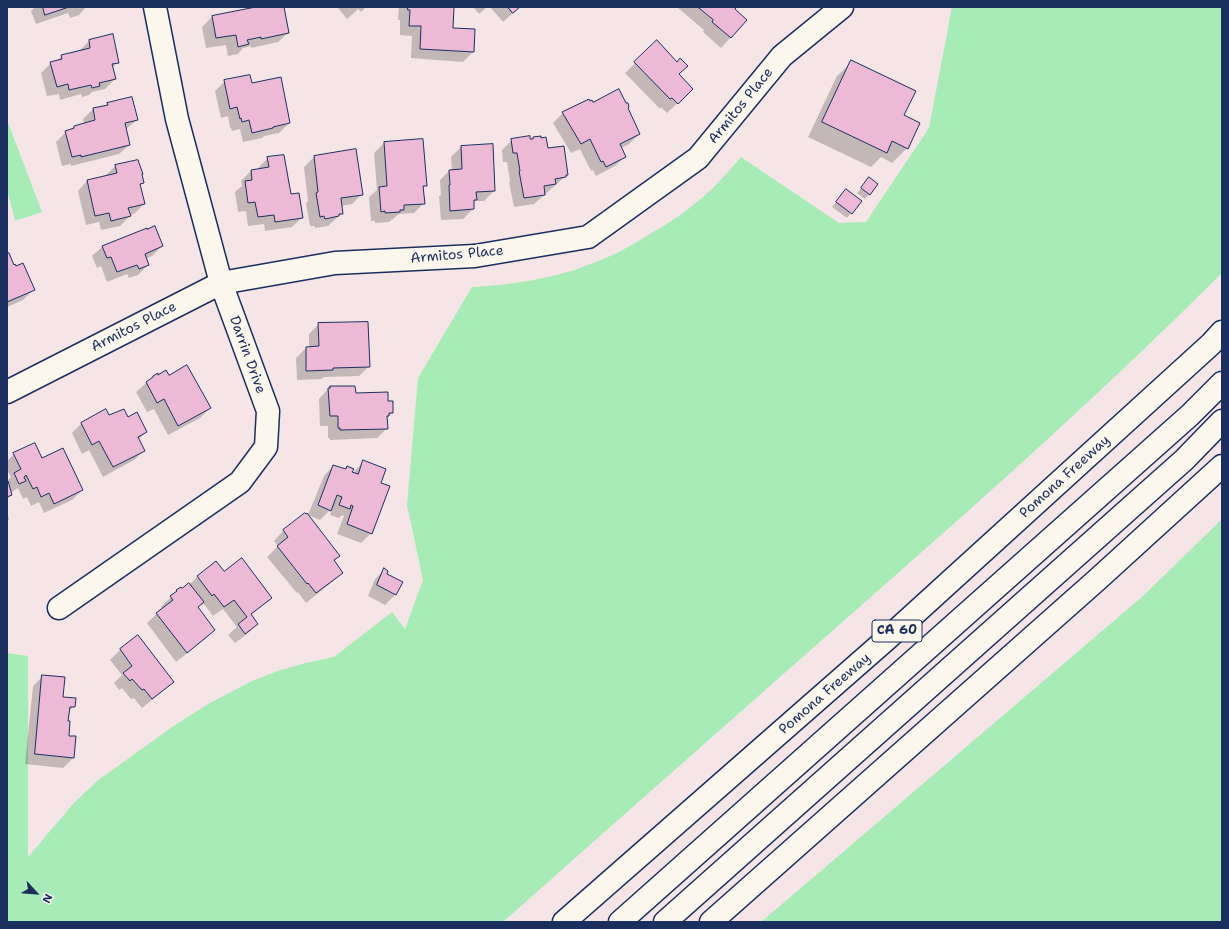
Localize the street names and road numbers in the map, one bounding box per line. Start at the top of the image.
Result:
street label: Armitos Place [705,64,777,148]
street label: Armitos Place [410,243,504,267]
street label: Armitos Place [89,298,179,356]
street label: Darrin Drive [225,314,269,396]
street label: Pomona Freeway [1016,432,1114,522]
road number: CA 60 [872,620,922,642]
street label: Pomona Freeway [776,650,874,738]

